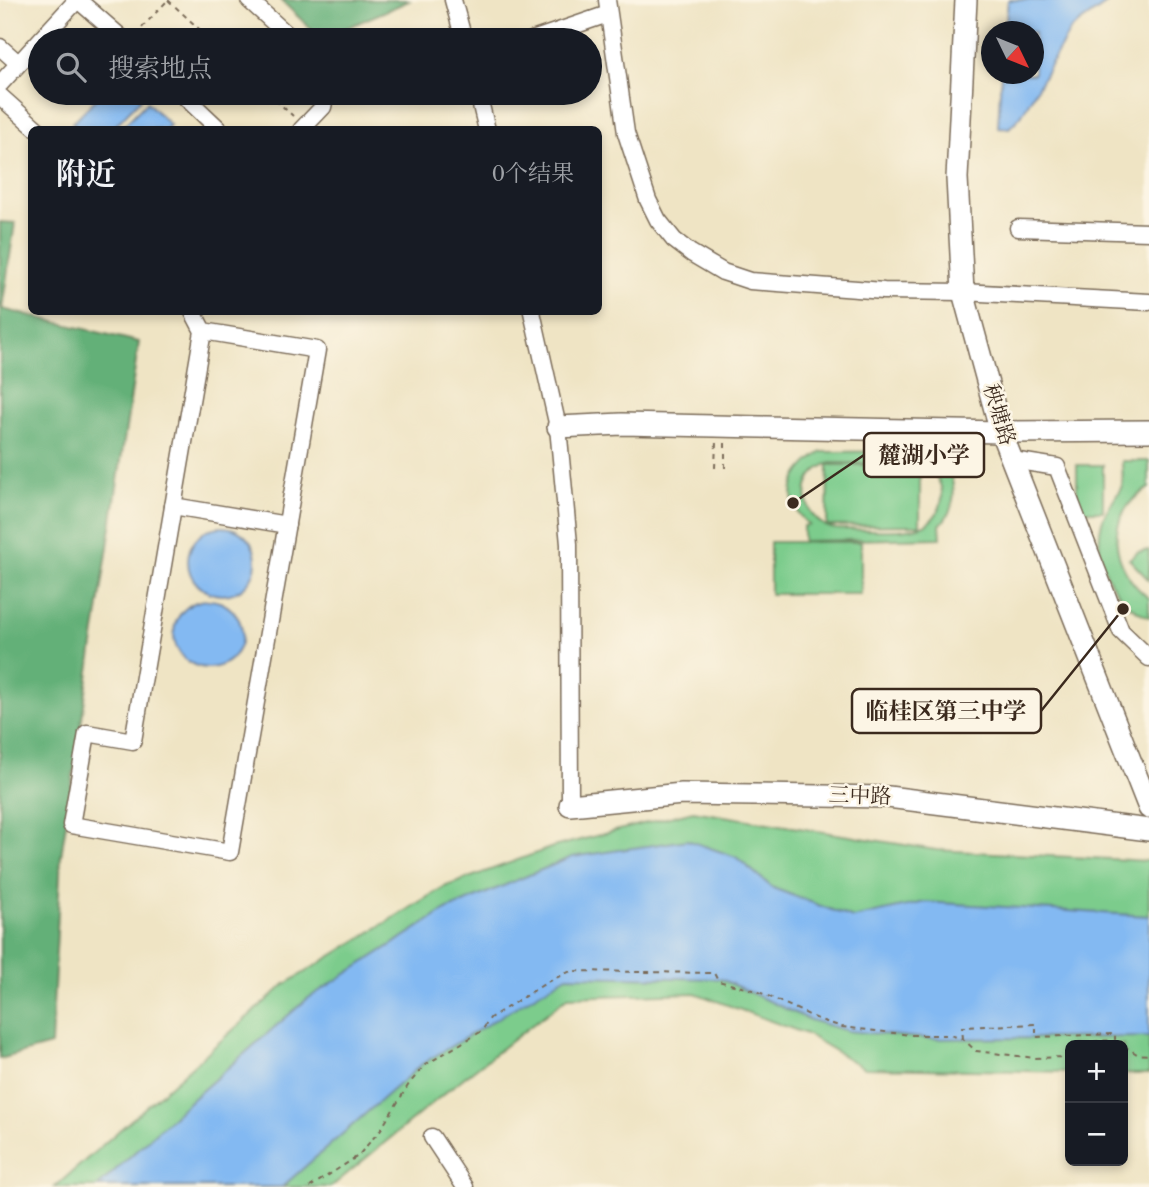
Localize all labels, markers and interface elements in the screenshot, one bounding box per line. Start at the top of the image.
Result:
north arrow [981,21,1044,84]
search box [28,28,602,105]
icon: search [52,48,90,86]
text: 搜索地点 [108,57,212,83]
text: 附近 [56,161,116,191]
text: 0个结果 [492,163,574,186]
street label: 秧塘路 [979,381,1019,448]
callout: 麓湖小学 [864,433,984,477]
text: 麓湖小学 [878,443,970,468]
callout: 临桂区第三中学 [852,689,1041,733]
text: 临桂区第三中学 [866,699,1027,724]
street label: 三中路 [828,783,892,809]
map controls [1065,1040,1128,1166]
button: + [1065,1040,1128,1103]
button: − [1065,1103,1128,1166]

